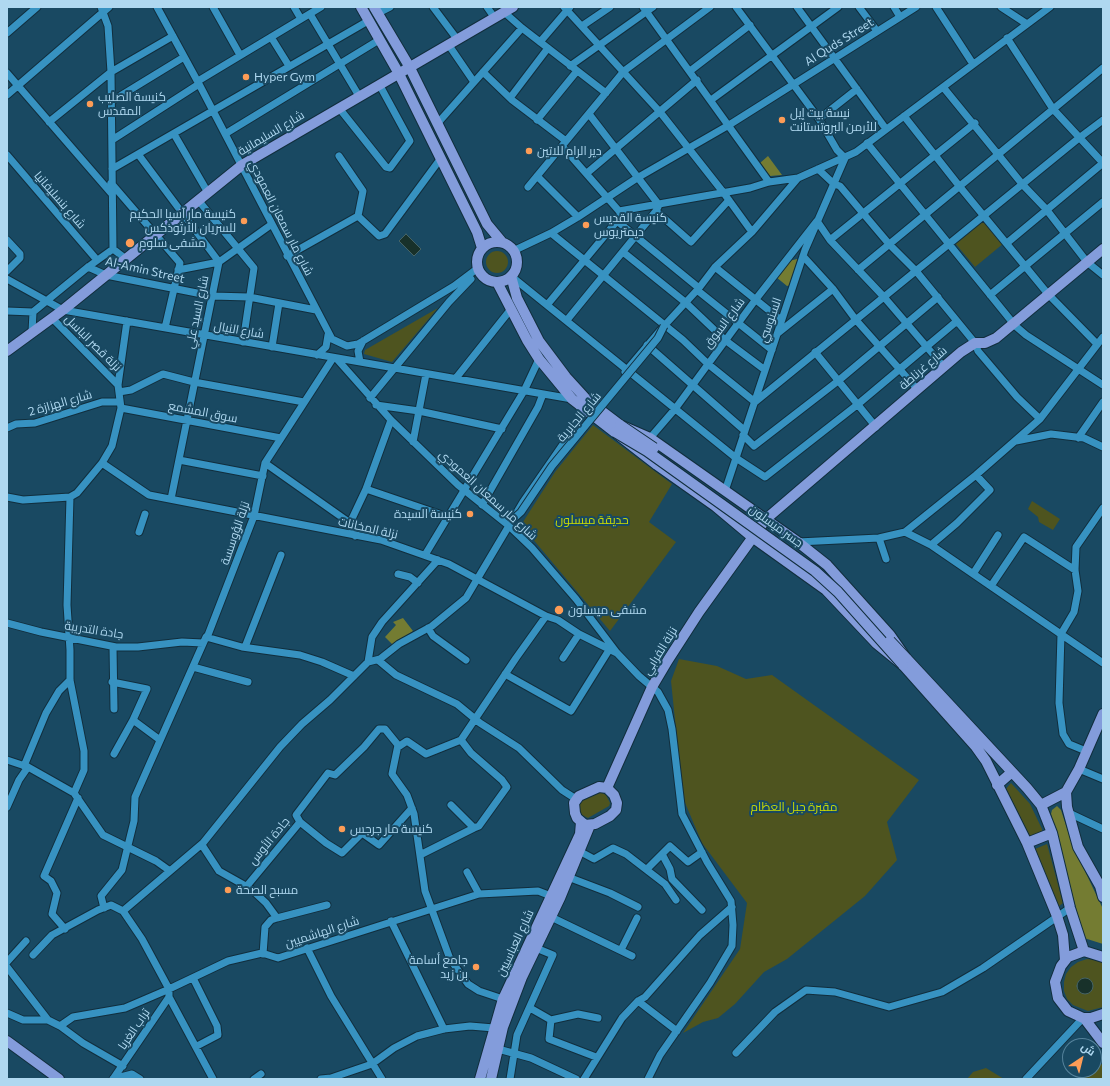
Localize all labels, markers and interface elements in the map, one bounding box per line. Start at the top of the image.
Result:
street label: Al Quds Street [802,15,876,69]
place label: Hyper Gym [254,70,315,84]
marker: Hyper Gym [241,72,251,82]
place label: كنيسة الصليب المقدس [98,90,166,118]
marker: كنيسة الصليب المقدس [85,99,95,109]
place label: نيسة بيت إيل للأرمن البروتستانت [790,106,877,134]
street label: شارع السليمانية [235,108,307,158]
marker: نيسة بيت إيل للأرمن البروتستانت [777,115,787,125]
place label: دير الرام للاتين [537,144,602,158]
marker: دير الرام للاتين [524,146,534,156]
street label: شارع مار سمعان العمودي [246,158,316,278]
street label: شارع بنسليفانيا [31,168,89,232]
place label: كنيسة مار آسيا الحكيم للسريان الأرثوذكس [130,207,236,235]
place label: كنيسة القديس ديمتريوس [594,211,667,239]
marker: كنيسة مار آسيا الحكيم للسريان الأرثوذكس [239,216,249,226]
marker: كنيسة القديس ديمتريوس [581,220,591,230]
place label: مشفى سلوم [139,236,206,250]
marker: مشفى سلوم [124,237,136,249]
street label: Al-Amin Street [104,254,186,286]
street label: شارع السيد علي [182,274,212,350]
street label: شارع السوق [700,295,748,351]
street label: السنوسي [756,296,784,344]
street label: نزلة قصر الباسل [62,312,124,374]
street label: شارع النيال [213,319,265,341]
street label: شارع غرناطة [896,343,950,393]
street label: شارع الهزازة 2 [26,387,94,419]
street label: شارع الجابرية [554,389,604,445]
street label: سوق المشمع [167,398,239,426]
street label: شارع مار سمعان العمودي [436,447,540,543]
street label: نزلة الؤوسسة [217,499,253,567]
street label: جسر ميسلون [746,502,806,550]
place label: كنيسة السيدة [394,507,462,521]
marker: كنيسة السيدة [465,509,475,519]
park label: حديقة ميسلون [555,513,629,527]
street label: نزلة المخانات [337,514,399,542]
place label: مشفى ميسلون [568,603,647,617]
marker: مشفى ميسلون [553,604,565,616]
street label: جادة التدريبة [63,618,125,642]
street label: نزلة الفرابي [640,624,680,678]
park label: مقبرة جبل العظام [751,800,837,814]
street label: جادة الأوس [245,814,293,868]
place label: كنيسة مار جرجس [350,822,433,836]
marker: كنيسة مار جرجس [337,824,347,834]
place label: مسبح الصحة [236,883,298,897]
marker: مسبح الصحة [223,885,233,895]
street label: شارع العباسيين [493,907,537,979]
street label: شارع الهاشميين [283,913,361,951]
place label: جامع أسامة بن زيد [409,953,468,981]
marker: جامع أسامة بن زيد [471,962,481,972]
street label: تراب الغربا [115,1006,153,1052]
north arrow [1062,1038,1102,1078]
text: ش [1079,1039,1098,1058]

